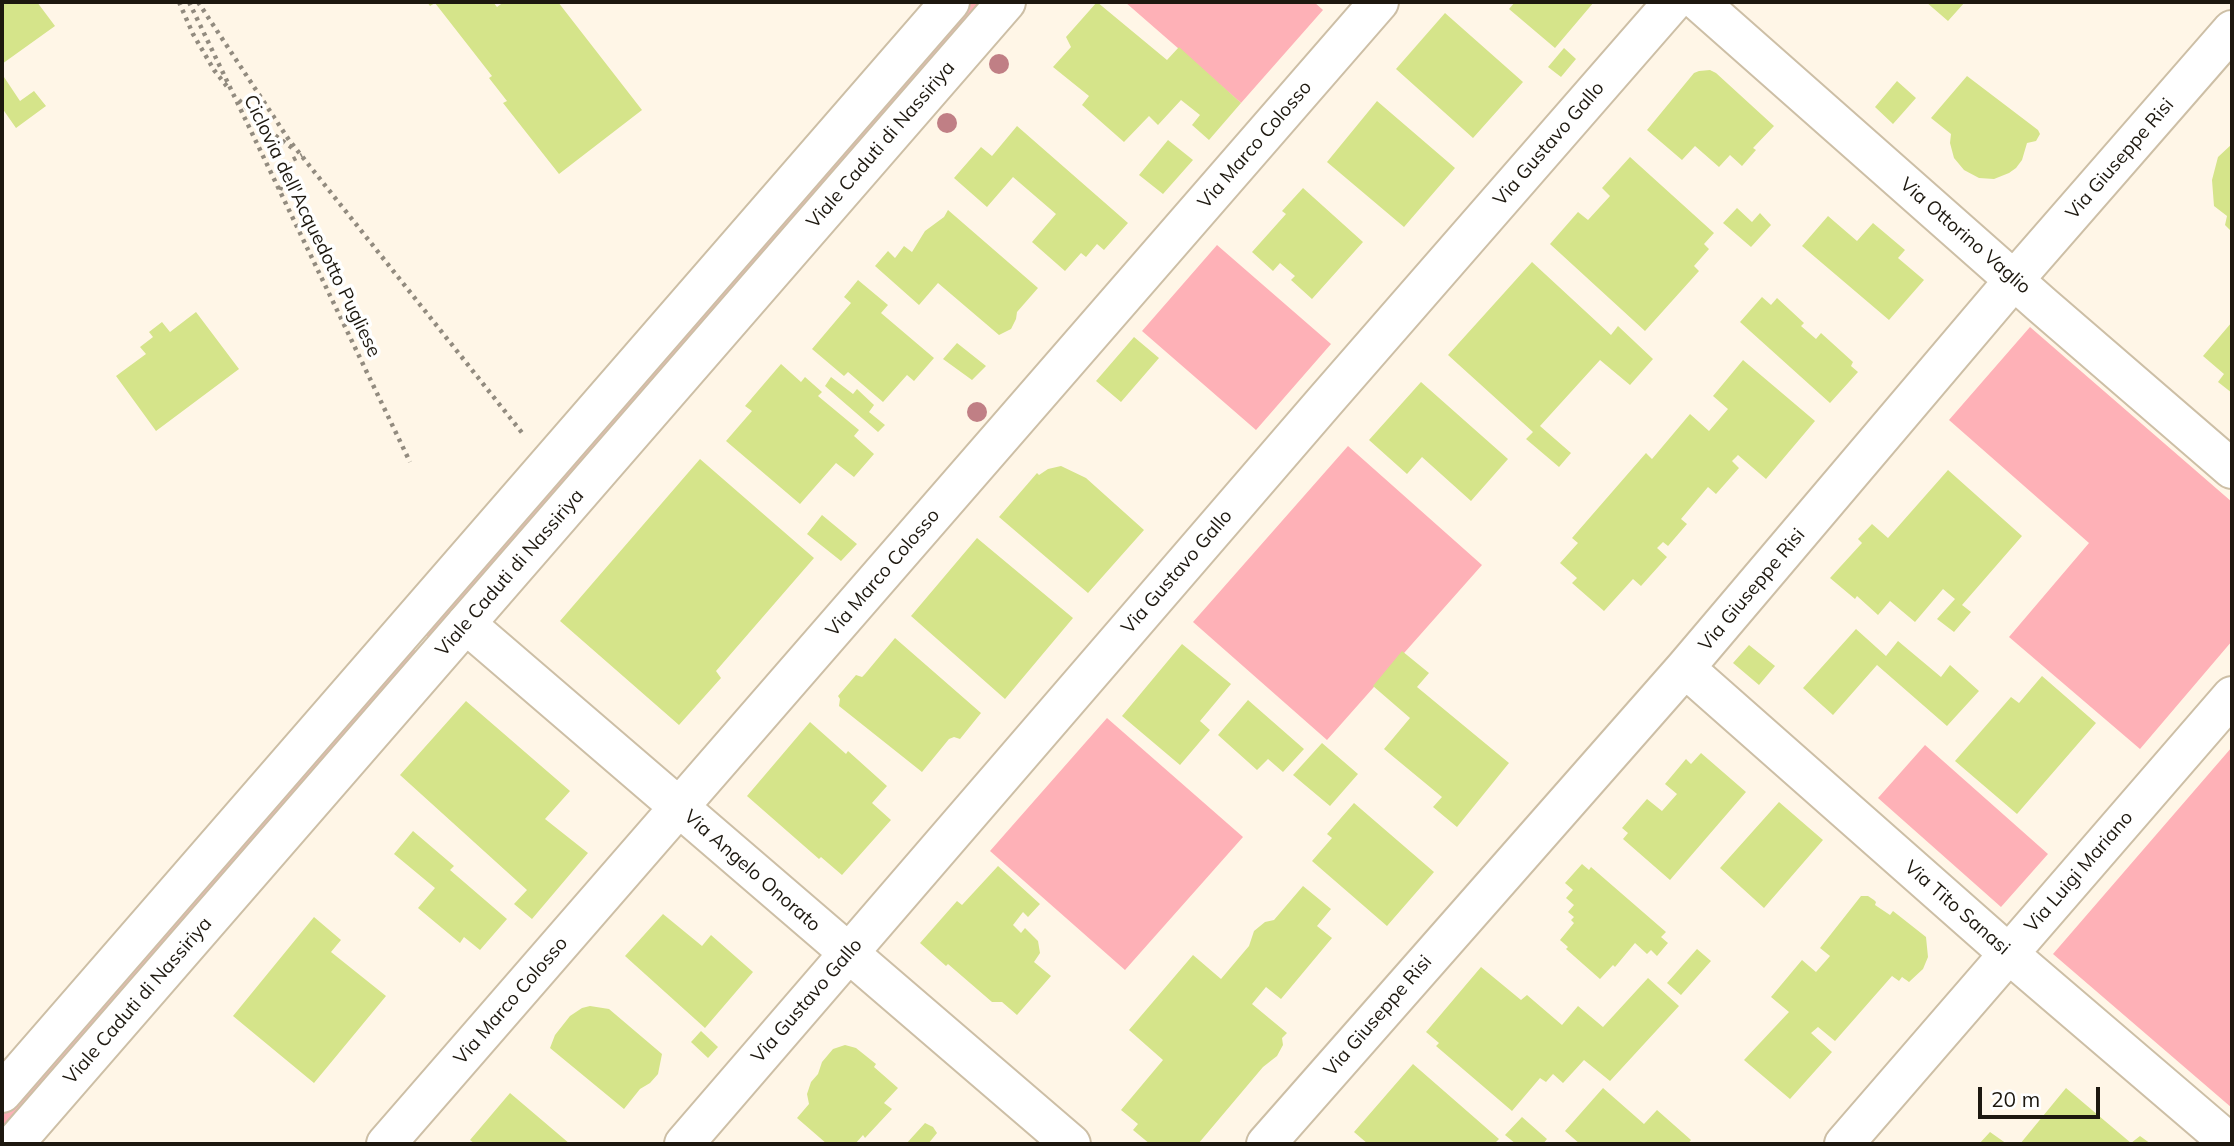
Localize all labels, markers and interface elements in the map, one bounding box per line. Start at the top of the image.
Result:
street label: Viale Caduti di Nassiriya [802,57,960,233]
street label: Via Marco Colosso [1193,76,1317,214]
street label: Via Gustavo Gallo [1489,77,1609,211]
street label: Ciclovia dell'Acquedotto Pugliese [238,91,386,361]
street label: Via Giuseppe Risi [2061,94,2179,224]
street label: Via Ottorino Vaglio [1895,173,2035,299]
street label: Viale Caduti di Nassiriya [431,485,589,661]
street label: Via Marco Colosso [821,504,945,642]
street label: Via Gustavo Gallo [1117,505,1237,639]
street label: Via Giuseppe Risi [1694,524,1810,656]
street label: Via Angelo Onorato [679,805,825,937]
street label: Via Luigi Mariano [2020,807,2138,937]
street label: Via Tito Sanasi [1900,856,2014,960]
street label: Viale Caduti di Nassiriya [59,913,217,1089]
street label: Via Marco Colosso [449,932,573,1070]
street label: Via Gustavo Gallo [747,934,867,1068]
street label: Via Giuseppe Risi [1319,951,1437,1081]
scale bar [1982,1072,2104,1116]
text: 20 m [1991,1086,2040,1112]

